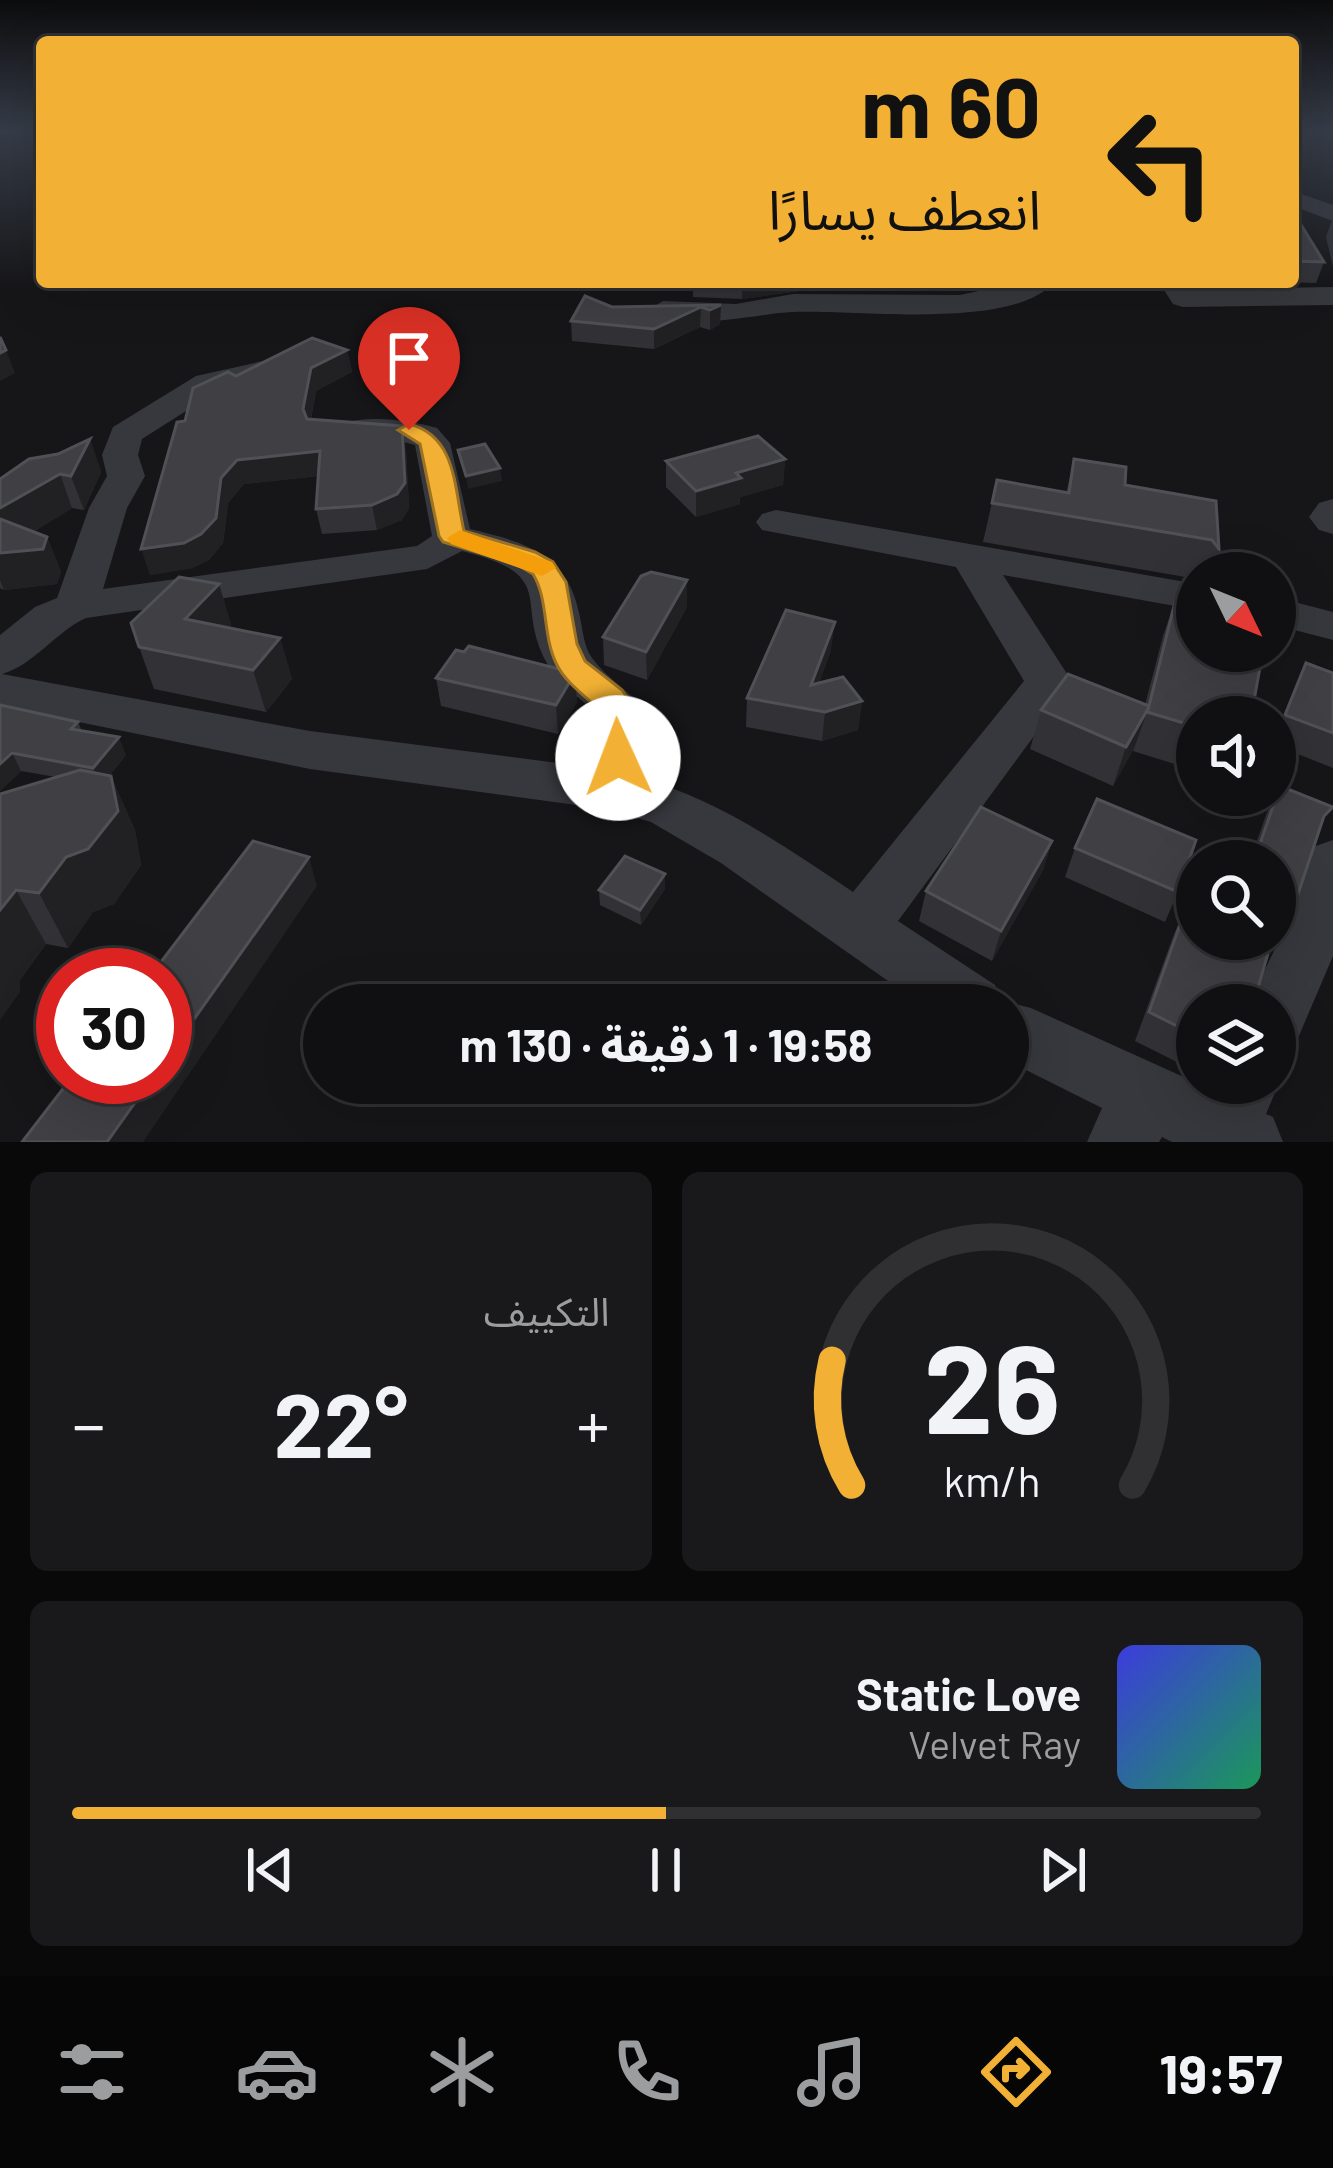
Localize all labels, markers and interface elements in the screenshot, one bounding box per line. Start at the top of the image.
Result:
text: 60 m [861,54,1041,155]
icon: left [1083,84,1239,240]
text: انعطف يسارًا [768,176,1041,241]
pin [358,307,460,430]
icon: arrive [376,325,442,391]
north arrow [1176,552,1296,672]
map controls [1176,552,1296,1104]
position arrow [555,695,681,821]
button: sound [1176,696,1296,816]
button: search [1176,840,1296,960]
speed limit sign: 30 [36,948,192,1104]
button: layers [1176,984,1296,1104]
text: 19:58 · 1 دقيقة · 130 m [460,1017,872,1071]
text: التكييف [484,1287,610,1334]
text: 26 [924,1309,1061,1459]
text: 22° [273,1368,408,1476]
text: − [72,1383,105,1462]
text: + [576,1383,609,1462]
text: km/h [944,1453,1041,1505]
text: Static Love [856,1666,1081,1720]
text: Velvet Ray [908,1720,1081,1767]
icon: previous [237,1837,303,1903]
icon: pause [633,1837,699,1903]
icon: next [1030,1837,1096,1903]
icon: filters [50,2030,134,2114]
icon: car [235,2030,319,2114]
icon: climate [420,2030,504,2114]
icon: phone [605,2030,689,2114]
icon: music [790,2030,874,2114]
icon: directions [974,2030,1058,2114]
text: 19:57 [1159,2040,1283,2105]

